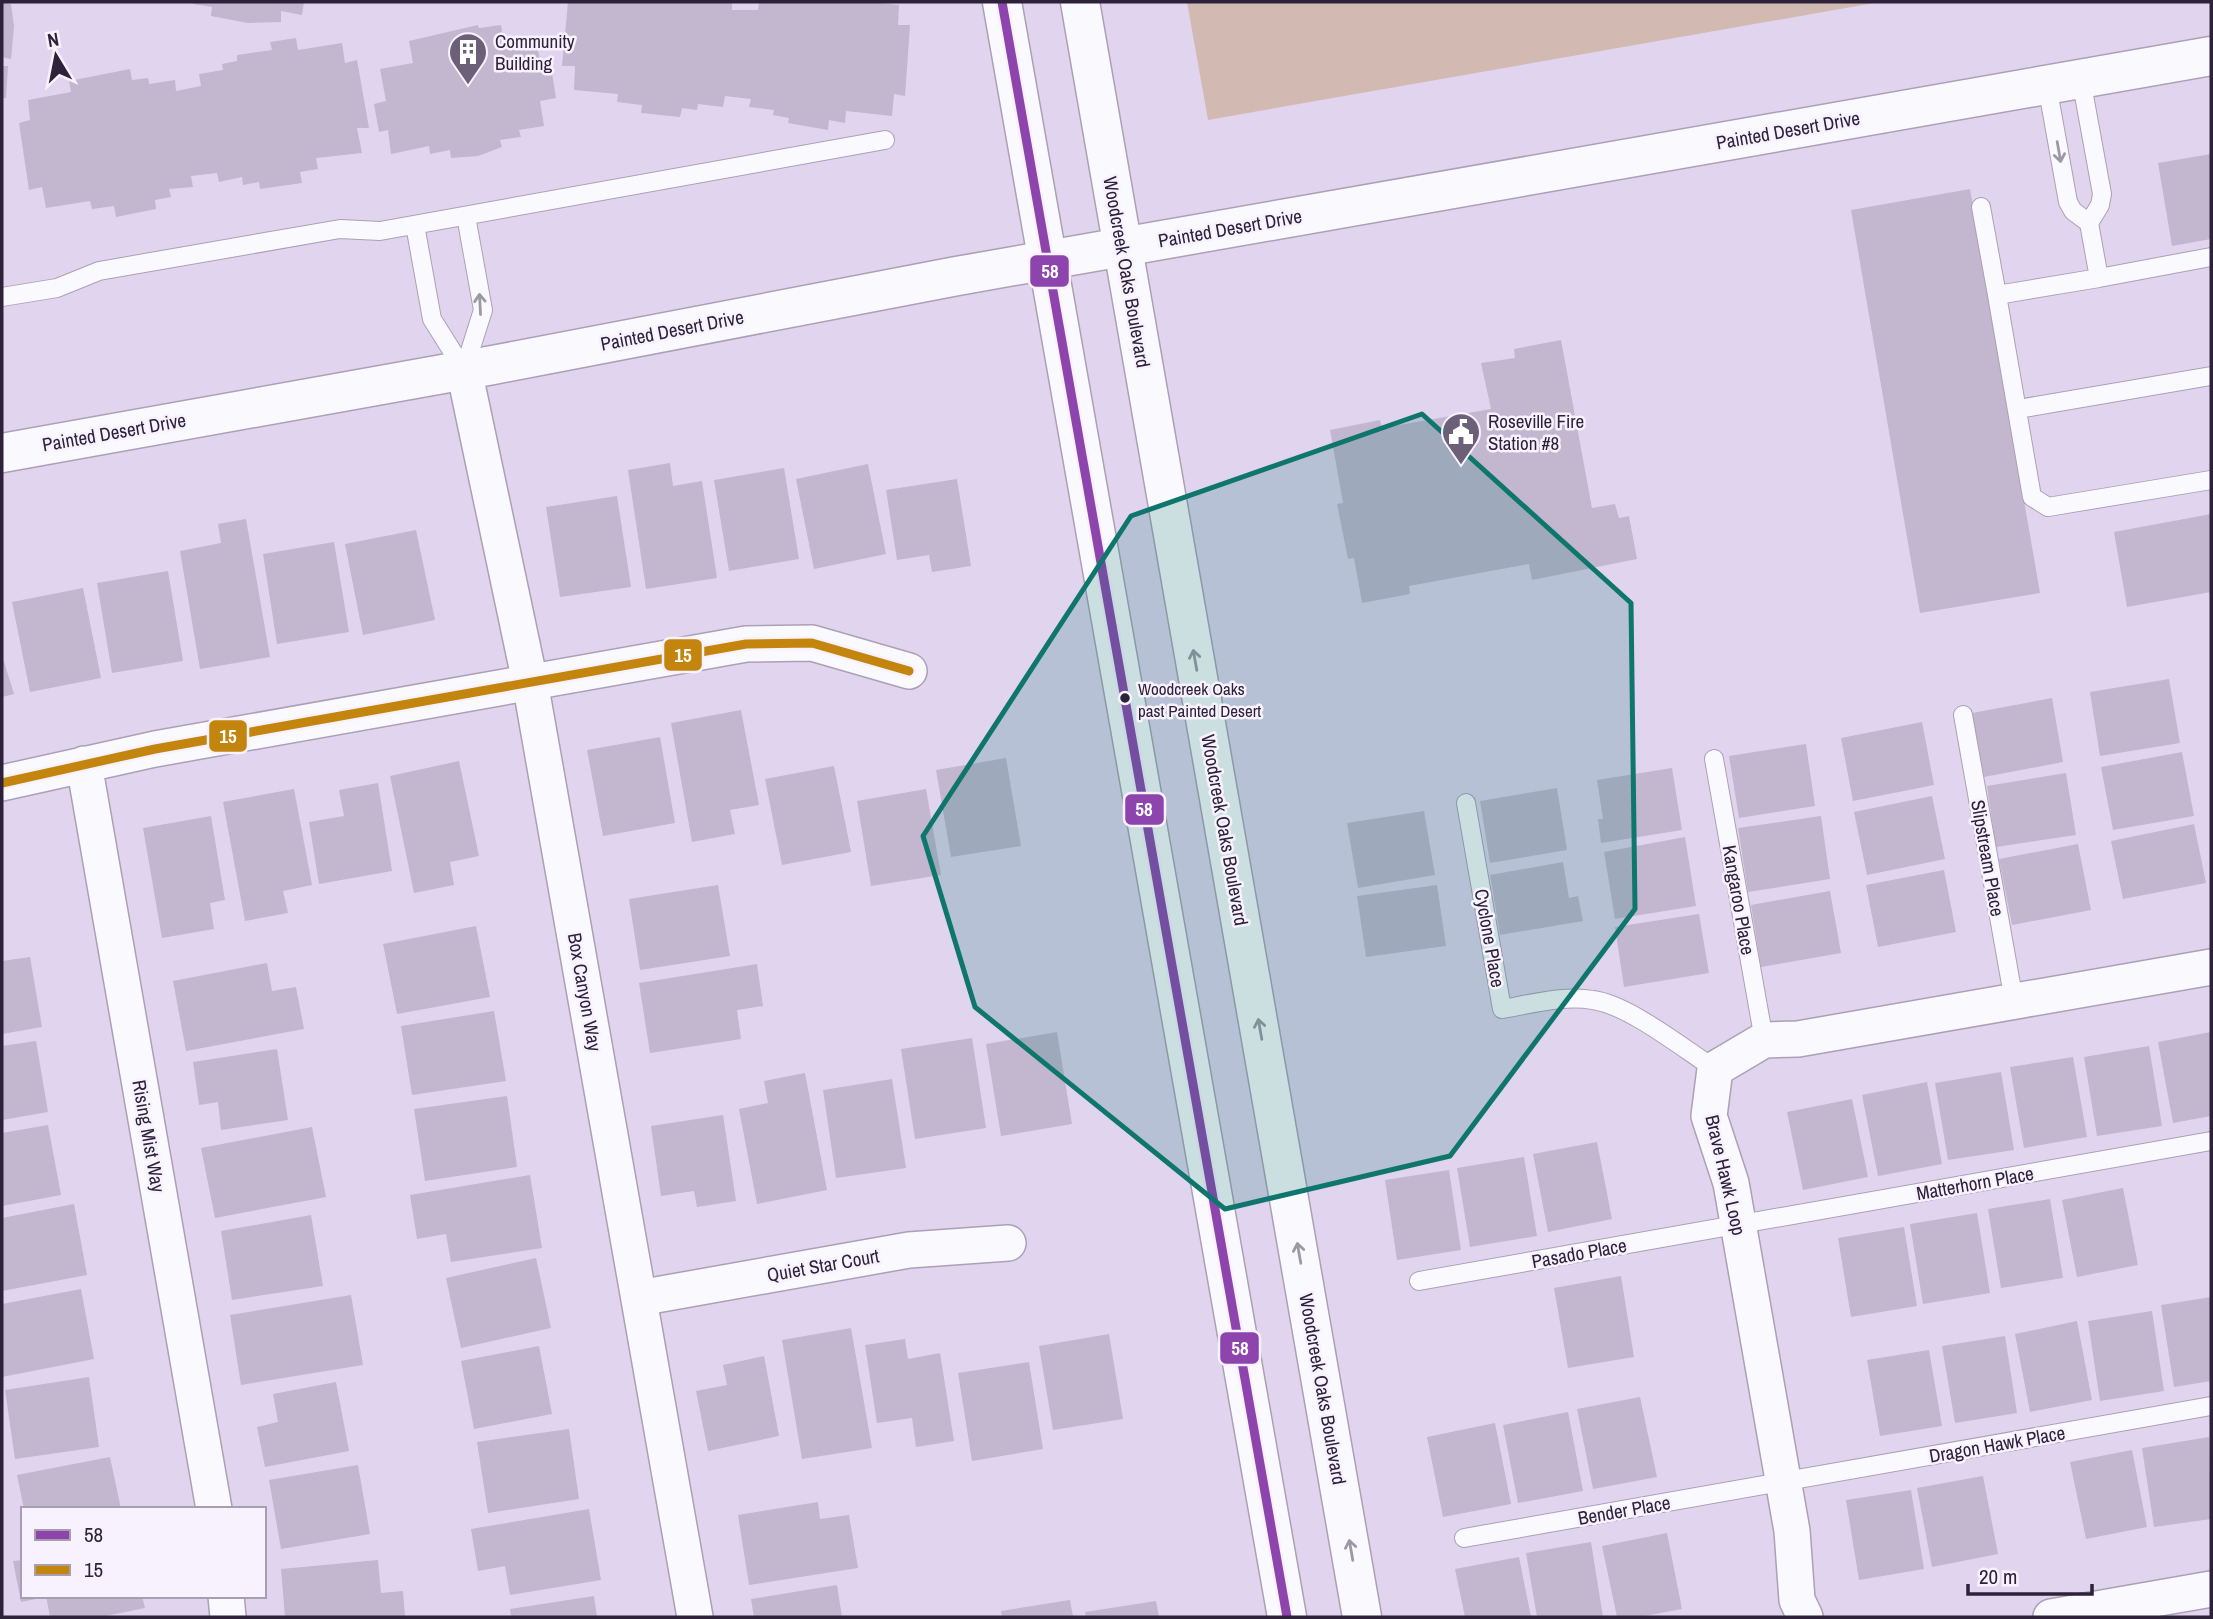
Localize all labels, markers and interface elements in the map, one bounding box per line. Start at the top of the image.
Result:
north arrow [21,21,91,91]
text: N [45,25,61,53]
place label: Community Building [495,28,575,76]
building icon: Community Building [447,31,489,86]
street label: Painted Desert Drive [1714,105,1862,155]
one-way arrow [2053,140,2066,163]
street label: Woodcreek Oaks Boulevard [1097,174,1157,370]
street label: Painted Desert Drive [1156,203,1304,253]
line badge: 58 [1029,254,1070,288]
text: 58 [1041,258,1059,284]
one-way arrow [474,293,487,316]
street label: Painted Desert Drive [598,303,746,357]
street label: Painted Desert Drive [40,407,188,457]
place label: Roseville Fire Station #8 [1488,408,1584,456]
public building icon: Roseville Fire Station #8 [1440,411,1482,466]
line badge: 15 [663,638,703,672]
text: 15 [674,642,692,668]
one-way arrow [1188,650,1202,672]
place label: Woodcreek Oaks past Painted Desert [1138,677,1261,722]
marker: Woodcreek Oaks past Painted Desert [1118,691,1132,705]
line badge: 15 [208,719,248,753]
text: 15 [219,723,237,749]
street label: Woodcreek Oaks Boulevard [1195,732,1255,928]
line badge: 58 [1124,793,1165,826]
text: 58 [1135,796,1153,822]
street label: Slipstream Place [1965,798,2011,918]
street label: Kangaroo Place [1717,843,1761,957]
street label: Cyclone Place [1469,887,1511,989]
street label: Box Canyon Way [562,931,608,1053]
one-way arrow [1253,1018,1266,1041]
street label: Rising Mist Way [126,1078,172,1194]
street label: Brave Hawk Loop [1700,1112,1752,1238]
street label: Matterhorn Place [1914,1160,2036,1206]
street label: Pasado Place [1529,1232,1629,1274]
street label: Quiet Star Court [765,1242,882,1288]
one-way arrow [1292,1242,1306,1265]
street label: Woodcreek Oaks Boulevard [1293,1291,1353,1487]
line badge: 58 [1219,1331,1260,1365]
text: 58 [1231,1335,1249,1361]
street label: Dragon Hawk Place [1927,1419,2067,1469]
street label: Bender Place [1576,1489,1672,1531]
legend [21,1507,266,1598]
text: 58 [84,1520,103,1549]
one-way arrow [1344,1539,1357,1562]
scale bar [1968,1552,2092,1596]
text: 15 [84,1555,103,1584]
text: 20 m [1979,1562,2017,1591]

